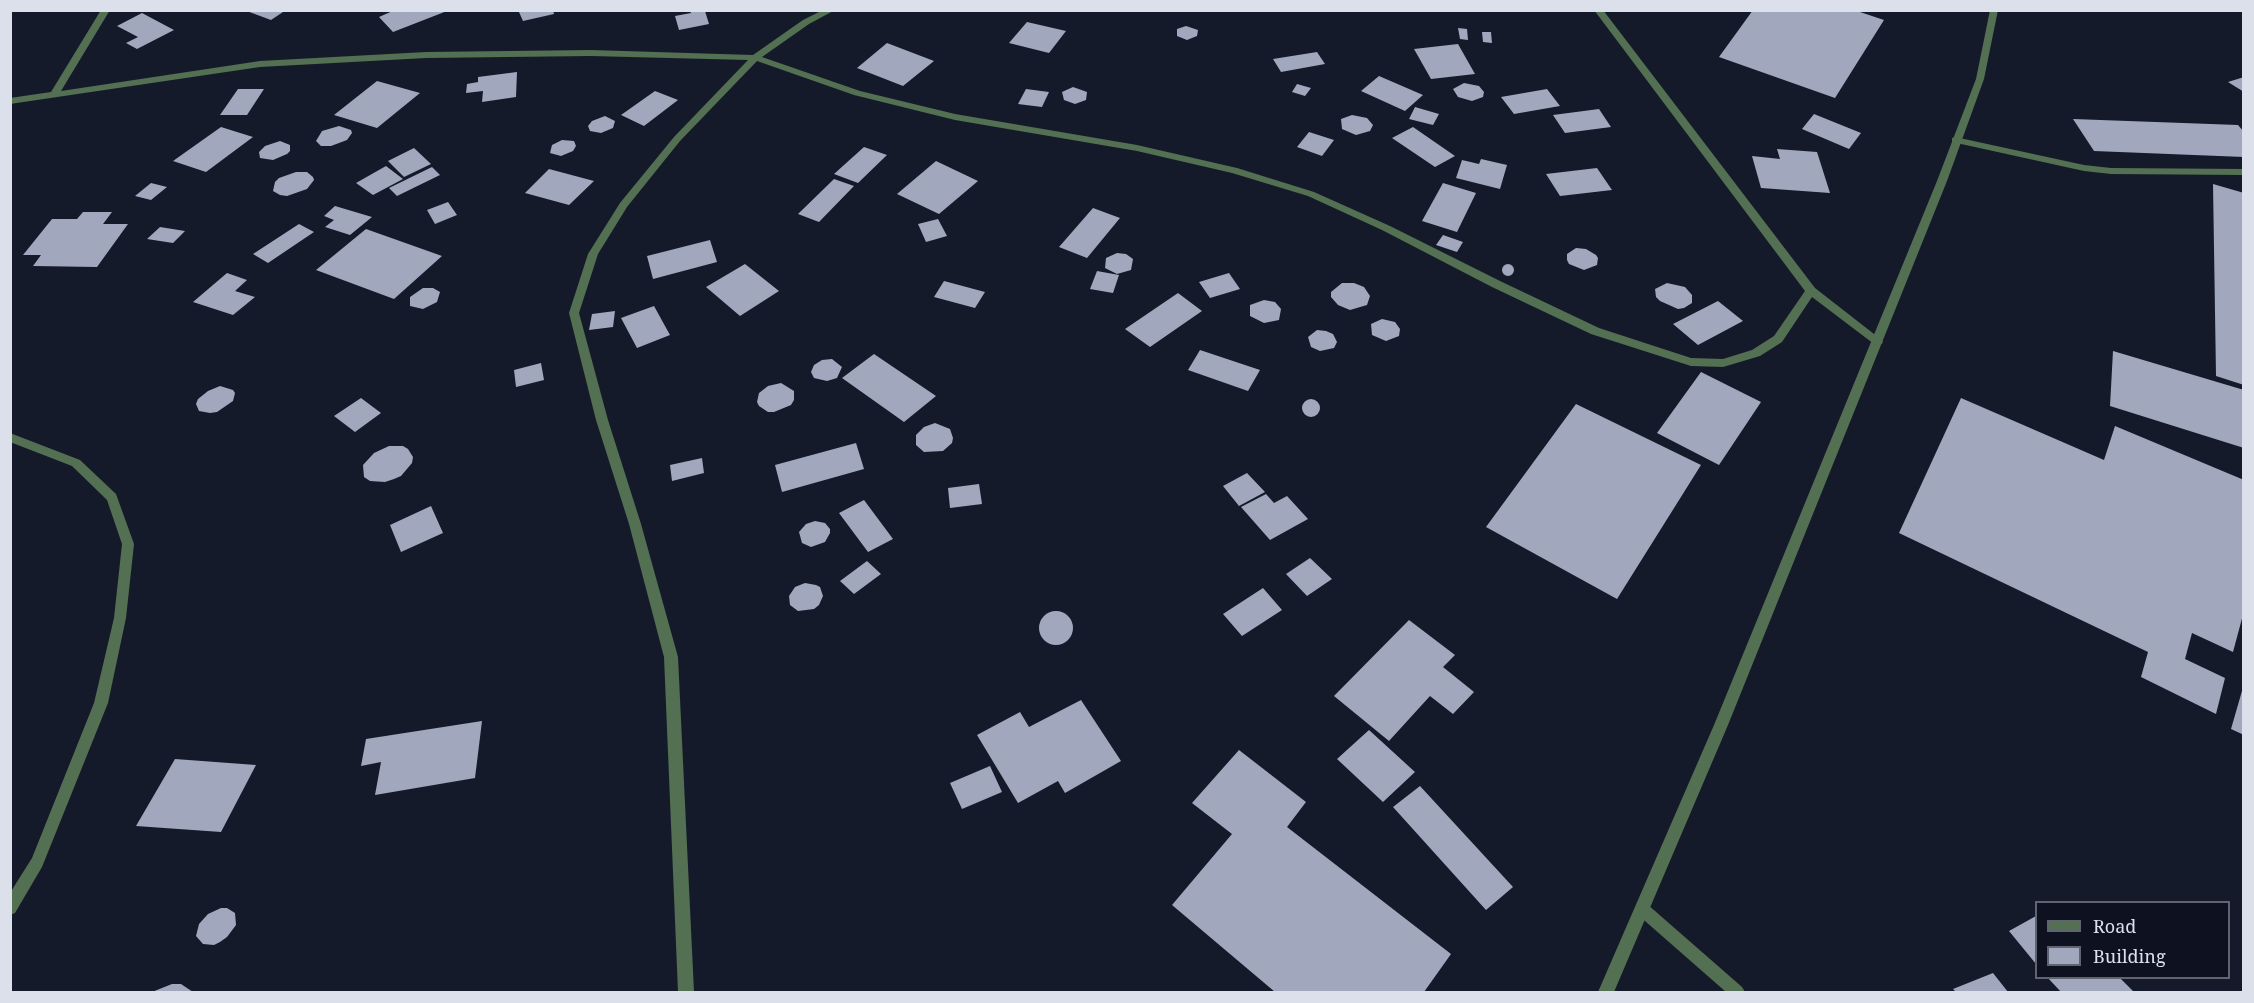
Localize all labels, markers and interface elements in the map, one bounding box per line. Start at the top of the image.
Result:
legend [2035,901,2230,979]
text: Road [2093,914,2136,938]
text: Building [2093,944,2166,968]

